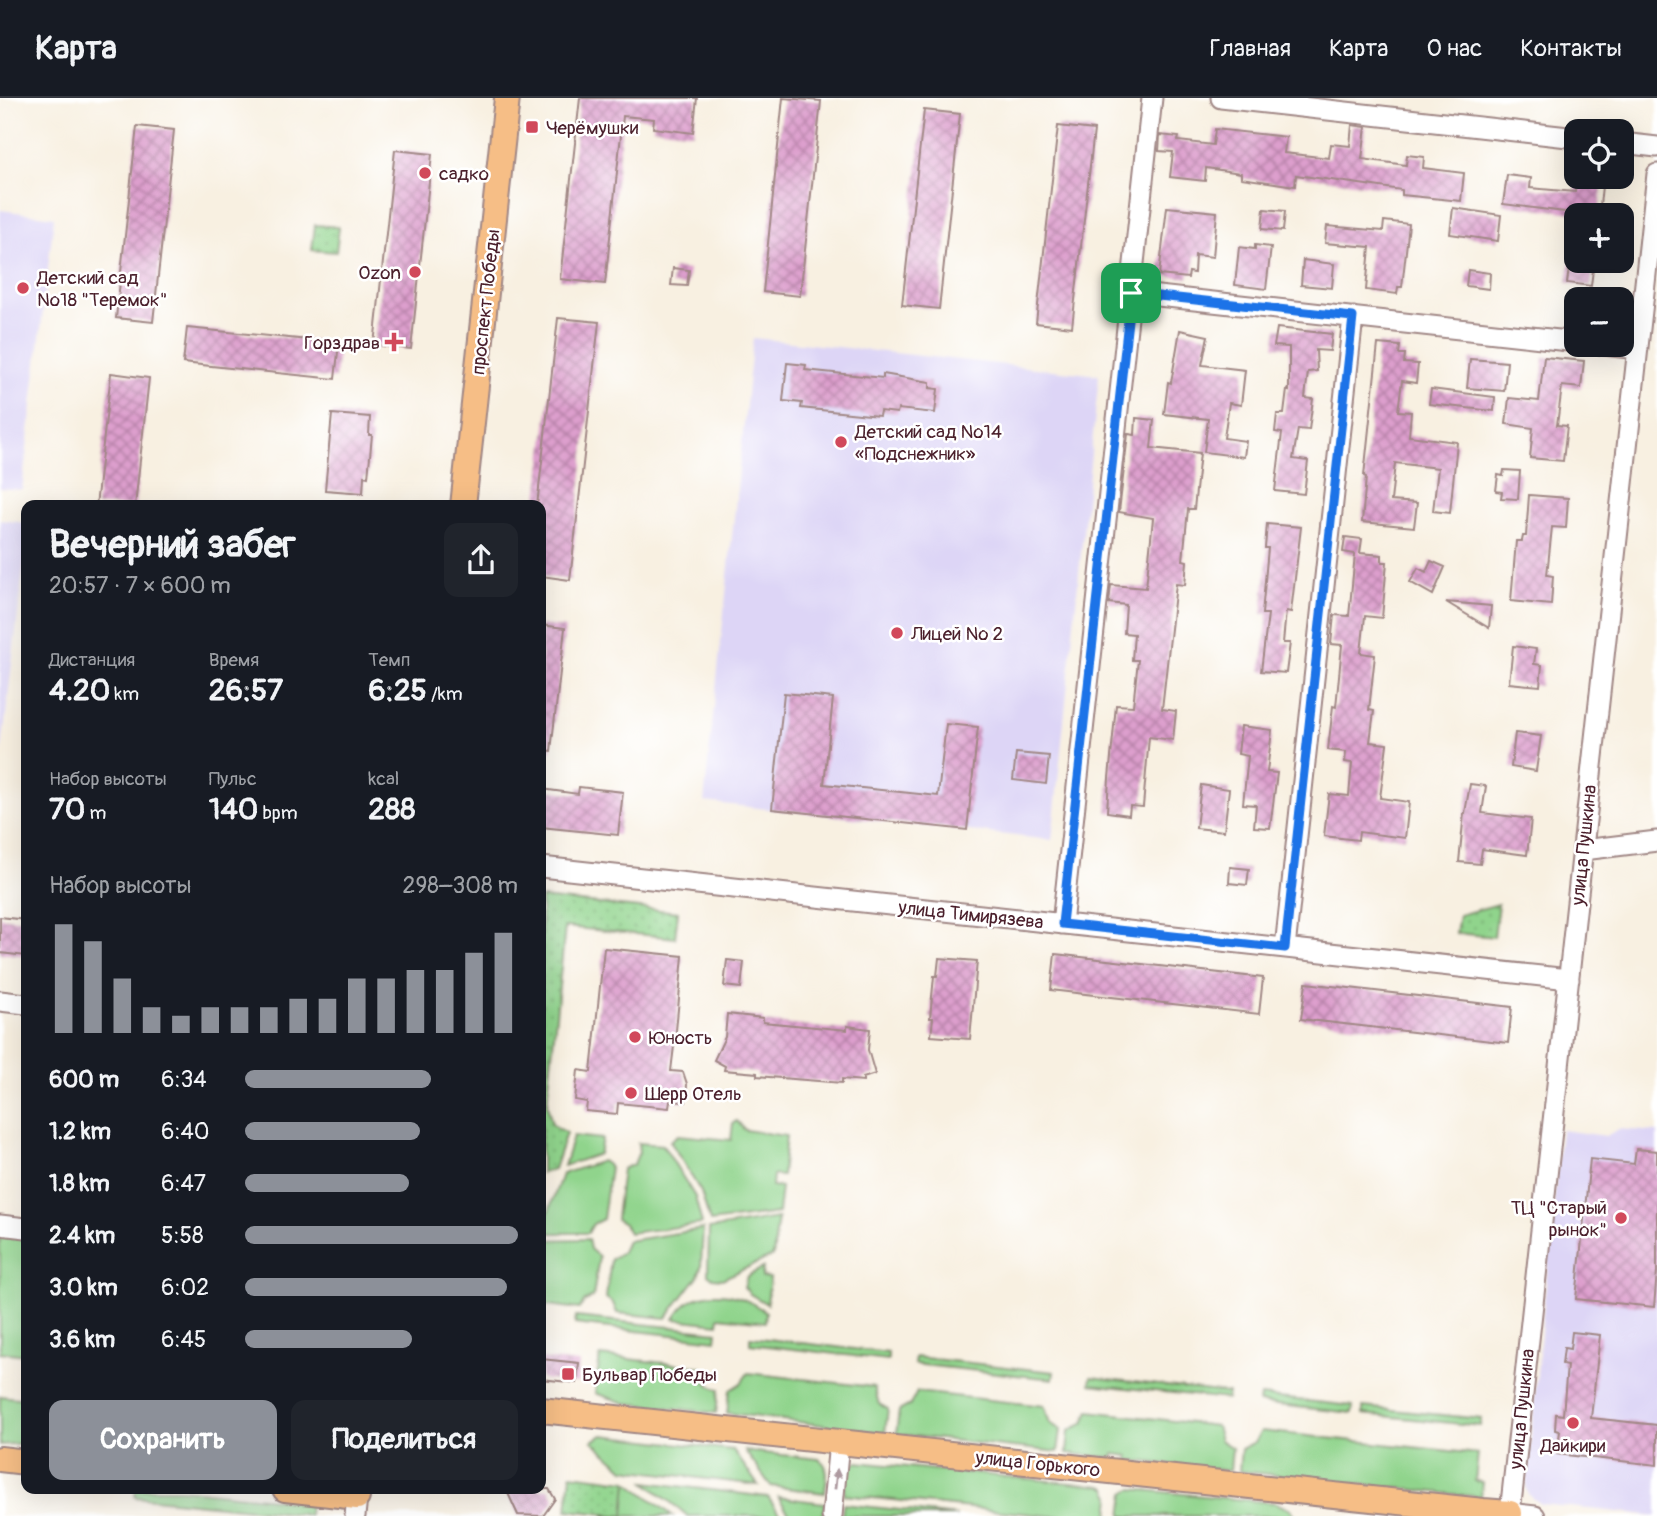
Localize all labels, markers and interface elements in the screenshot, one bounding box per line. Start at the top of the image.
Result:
text: Карта [35,28,117,69]
text: Главная [1210,34,1291,63]
text: Карта [1329,34,1389,63]
text: О нас [1427,34,1482,63]
text: Контакты [1520,34,1622,63]
place label: Черёмушки [546,116,639,140]
marker: Черёмушки [524,119,540,135]
map controls [1564,119,1634,357]
button: locate [1564,119,1634,189]
place label: садко [439,162,489,186]
marker: садко [417,165,433,181]
button: + [1564,203,1634,273]
street label: проспект Победы [466,228,506,376]
place label: Ozon [358,261,401,285]
pin [1101,263,1161,323]
marker: Ozon [407,264,423,280]
place label: Детский сад №18 "Теремок" [36,266,167,312]
icon: arrive [1112,274,1150,312]
marker: Детский сад №18 "Теремок" [15,280,31,296]
button: − [1564,287,1634,357]
place label: Горздрав [304,331,380,355]
marker: Горздрав [386,334,402,350]
place label: Детский сад №14 «Подснежник» [854,420,1002,466]
marker: Детский сад №14 «Подснежник» [833,434,849,450]
text: Вечерний забег [49,521,296,569]
button: share [444,523,518,597]
text: 20:57 · 7 × 600 m [49,571,231,600]
place label: Лицей № 2 [910,622,1003,646]
marker: Лицей № 2 [889,625,905,641]
text: Дистанция [49,648,135,672]
text: Время [209,648,259,672]
text: Темп [368,648,410,672]
text: 4.20 [49,672,110,709]
text: 26:57 [209,672,283,709]
text: 6:25 [368,672,427,709]
text: km [110,682,139,706]
text: /km [427,682,463,706]
text: Набор высоты [49,767,167,791]
text: Пульс [209,767,257,791]
text: kcal [368,767,399,791]
street label: улица Пушкина [1566,784,1602,908]
text: 70 [49,791,85,828]
text: 140 [209,791,258,828]
text: 288 [368,791,415,828]
text: m [85,801,106,825]
text: bpm [258,801,298,825]
text: Набор высоты [49,871,191,900]
text: 298–308 m [403,871,518,900]
street label: улица Тимирязева [896,895,1045,935]
place label: Юность [649,1026,713,1050]
marker: Юность [627,1029,643,1045]
text: 600 m [49,1065,119,1094]
text: 6:34 [161,1065,207,1094]
place label: Шерр Отель [645,1082,742,1106]
marker: Шерр Отель [623,1085,639,1101]
text: 1.2 km [49,1117,111,1146]
text: 6:40 [161,1117,210,1146]
text: 1.8 km [49,1169,110,1198]
text: 6:47 [161,1169,206,1198]
place label: ТЦ "Старый рынок" [1511,1196,1607,1242]
marker: ТЦ "Старый рынок" [1613,1210,1629,1226]
text: 2.4 km [49,1221,115,1250]
text: 5:58 [161,1221,204,1250]
text: 3.0 km [49,1273,118,1302]
text: 6:02 [161,1273,209,1302]
text: 3.6 km [49,1325,115,1354]
text: 6:45 [161,1325,206,1354]
street label: улица Пушкина [1504,1348,1540,1472]
place label: Бульвар Победы [582,1363,717,1387]
marker: Бульвар Победы [560,1366,576,1382]
button: Сохранить [49,1400,277,1480]
button: Поделиться [291,1400,518,1480]
marker: Дайкири [1565,1415,1581,1431]
place label: Дайкири [1539,1434,1606,1458]
street label: улица Горького [973,1445,1101,1482]
one-way arrow [830,1468,841,1490]

